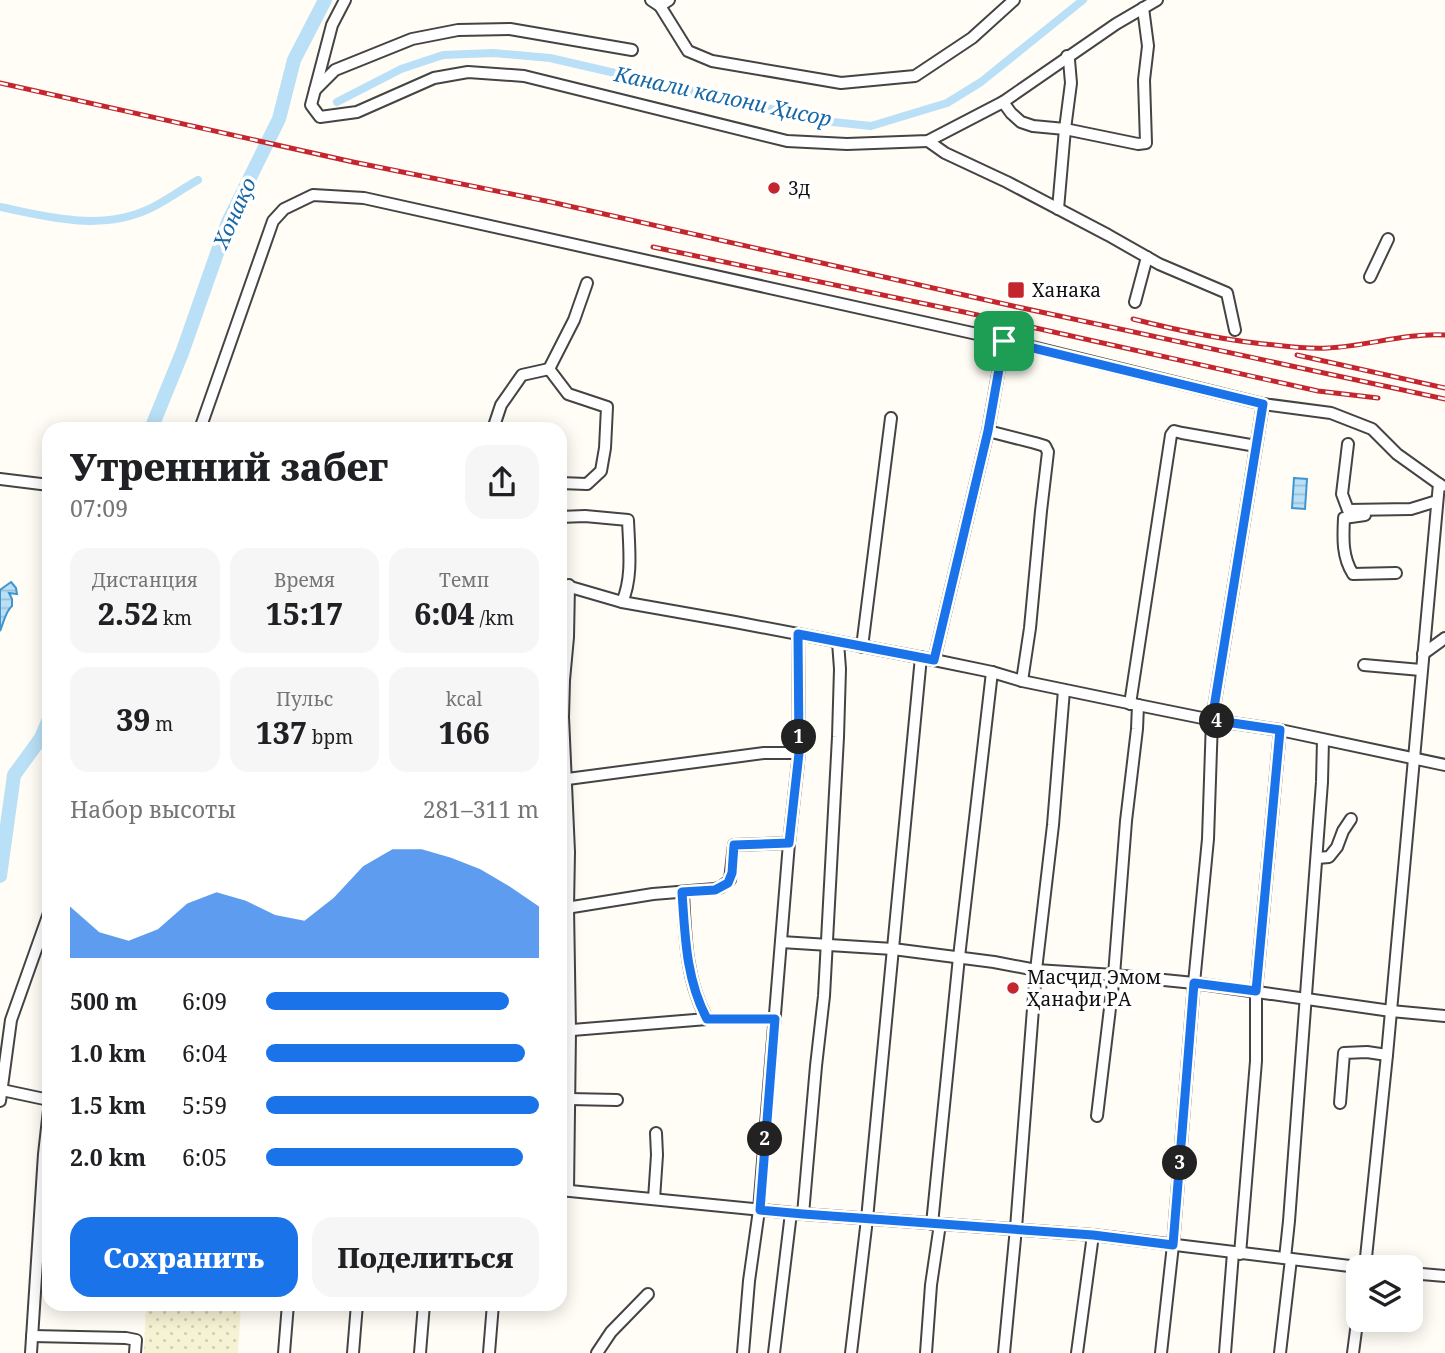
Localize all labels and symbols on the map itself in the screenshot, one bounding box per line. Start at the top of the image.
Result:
water label: Канали калони Ҳисор [611,59,834,133]
water label: Хонақо [205,173,262,254]
place label: 3д [788,175,811,201]
marker: 3д [766,180,782,196]
place label: Ханака [1032,277,1101,303]
marker: Ханака [1006,280,1026,300]
pin [974,311,1034,371]
pin: 4 [1200,704,1234,738]
pin: 1 [782,720,816,754]
place label: Масҷид Эмом Ҳанафи РА [1027,964,1161,1012]
marker: Масҷид Эмом Ҳанафи РА [1005,980,1021,996]
pin: 2 [748,1122,782,1156]
pin: 3 [1162,1146,1198,1180]

